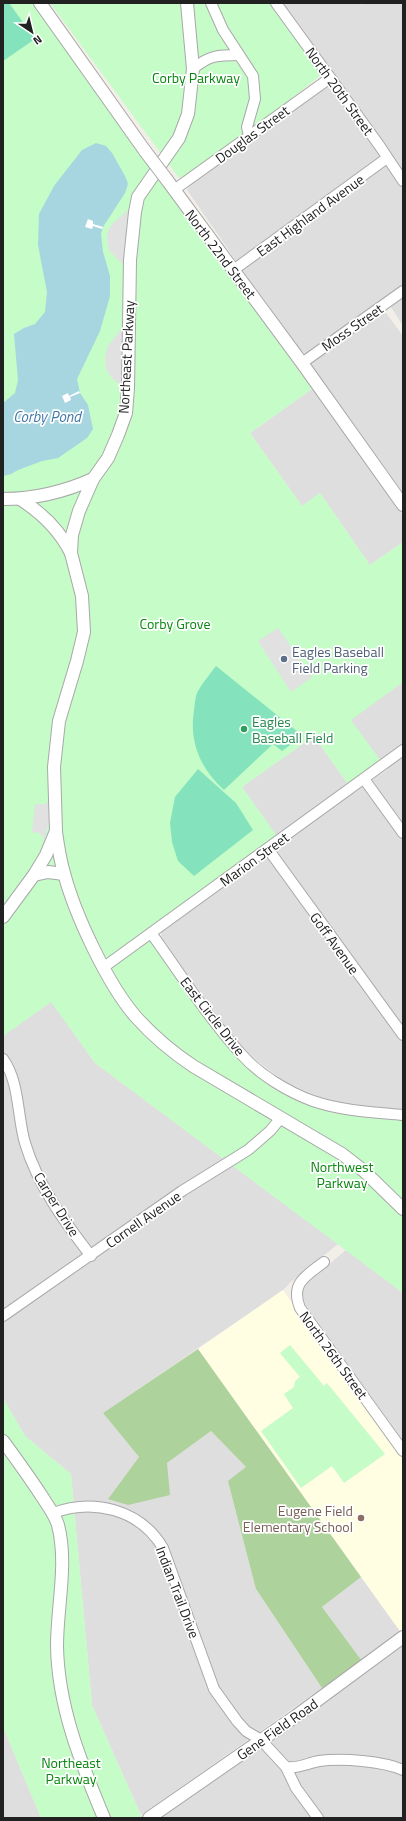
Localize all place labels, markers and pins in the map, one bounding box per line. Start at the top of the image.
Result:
place label: Eagles Baseball Field Parking [292,641,384,678]
marker: Eagles Baseball Field Parking [279,654,289,664]
place label: Eagles Baseball Field [252,711,333,748]
marker: Eagles Baseball Field [239,724,249,734]
place label: Eugene Field Elementary School [243,1500,353,1537]
marker: Eugene Field Elementary School [356,1513,366,1523]

